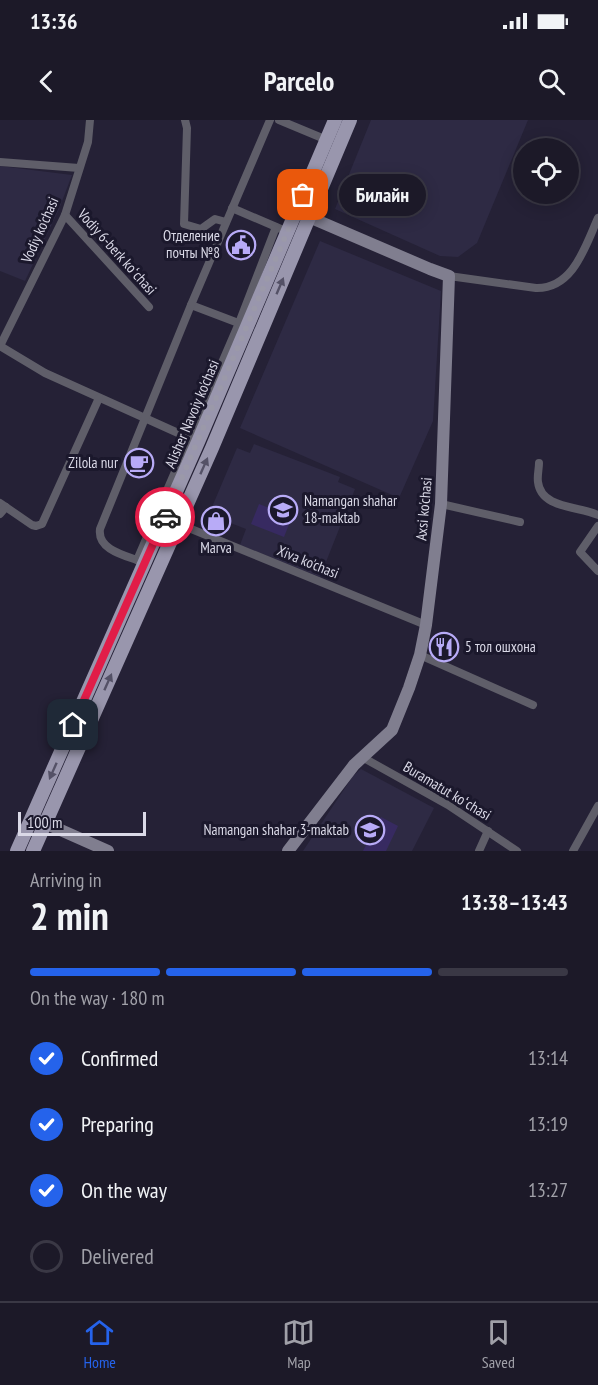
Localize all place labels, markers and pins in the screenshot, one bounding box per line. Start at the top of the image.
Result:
pin [277,169,328,220]
callout: Билайн [339,174,426,216]
place label: Отделение почты №8 [163,226,220,262]
public building icon: Отделение почты №8 [225,229,257,261]
cafe icon: Zilola nur [123,447,155,479]
place label: Zilola nur [68,453,119,472]
place label: Namangan shahar 18-maktab [304,491,398,527]
school or university icon: Namangan shahar 18-maktab [267,494,299,526]
shop icon: Marva [200,505,232,537]
place label: Marva [200,538,232,557]
restaurant icon: 5 тол ошхона [428,631,460,663]
place label: 5 тол ошхона [465,637,536,656]
pin [47,699,98,750]
school or university icon: Namangan shahar 3-maktab [354,814,386,846]
place label: Namangan shahar 3-maktab [203,820,349,839]

